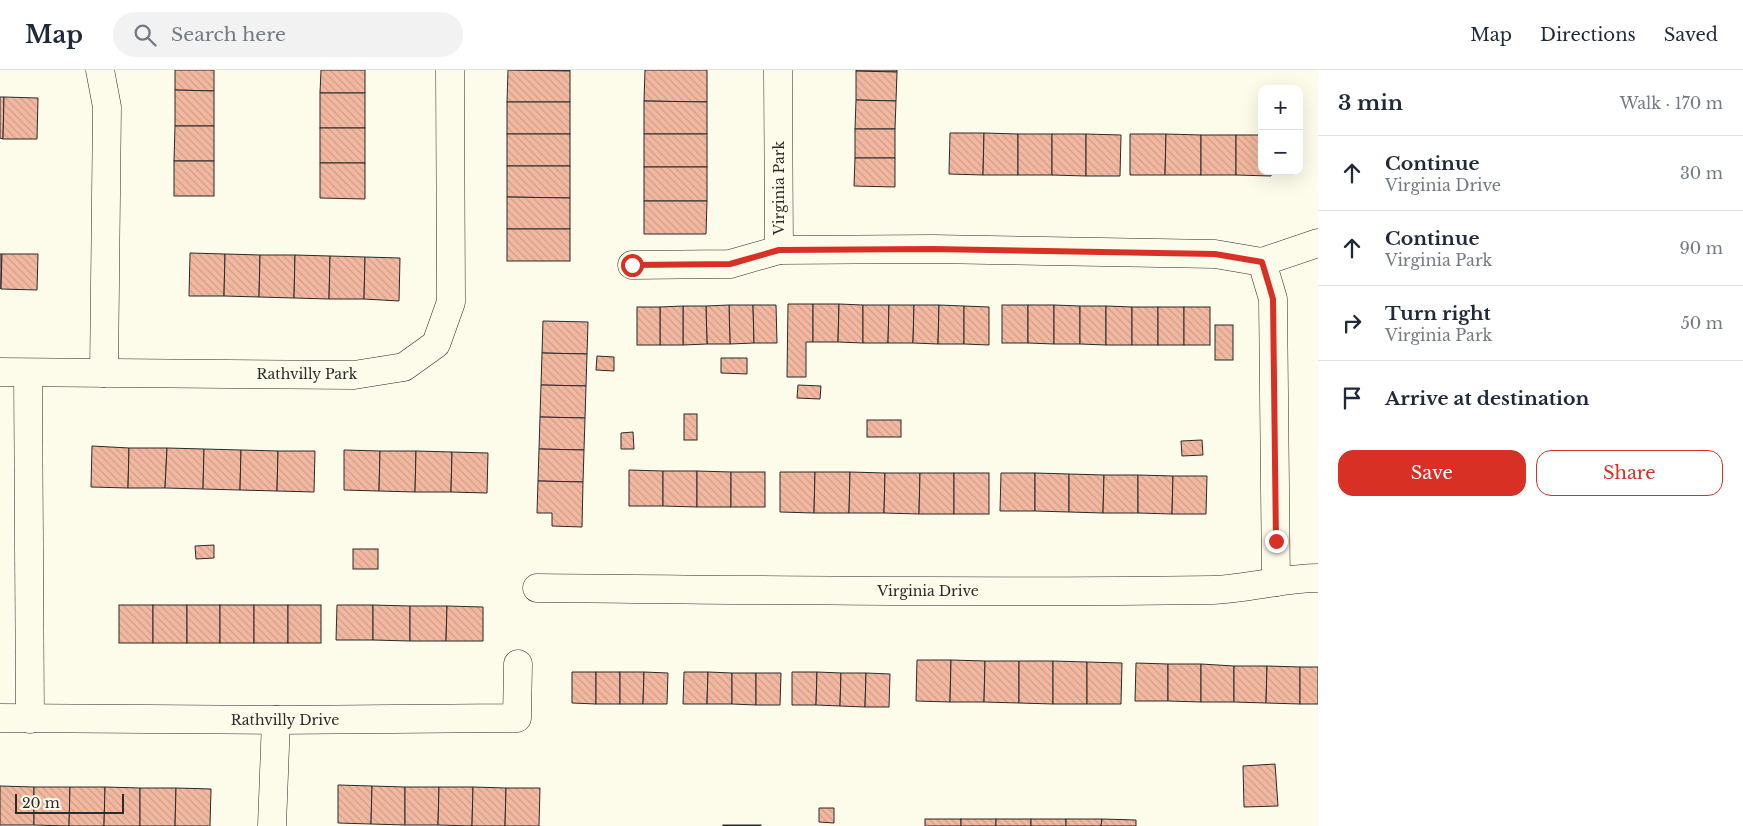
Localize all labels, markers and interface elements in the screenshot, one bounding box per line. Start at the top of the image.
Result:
search box [113,12,463,57]
text: Map [25,20,83,49]
icon: search [131,21,159,49]
text: Search here [171,23,286,46]
text: Map [1470,24,1512,46]
text: Directions [1540,24,1636,46]
text: Saved [1664,24,1718,46]
map controls [1258,85,1303,175]
button: + [1258,85,1303,130]
text: 3 min [1338,90,1403,116]
text: Walk · 170 m [1620,93,1723,113]
button: − [1258,130,1303,175]
street label: Virginia Park [770,141,788,236]
text: Continue [1385,152,1480,175]
icon: ahead [1338,159,1366,187]
text: 30 m [1680,163,1723,183]
text: Virginia Drive [1385,175,1501,195]
text: Continue [1385,227,1480,250]
icon: ahead [1338,234,1366,262]
text: 90 m [1680,238,1723,258]
text: Virginia Park [1385,250,1492,270]
route start [621,254,644,277]
text: Turn right [1385,302,1491,325]
icon: right [1338,309,1366,337]
text: 50 m [1681,313,1723,333]
text: Virginia Park [1385,325,1492,345]
street label: Rathvilly Park [257,365,358,383]
icon: arrive [1338,384,1366,412]
text: Arrive at destination [1385,387,1589,410]
button: Save [1338,450,1526,496]
button: Share [1536,450,1723,496]
route end [1265,530,1288,553]
street label: Virginia Drive [876,582,979,600]
street label: Rathvilly Drive [231,711,339,729]
scale bar [15,791,124,814]
text: 20 m [22,794,60,812]

